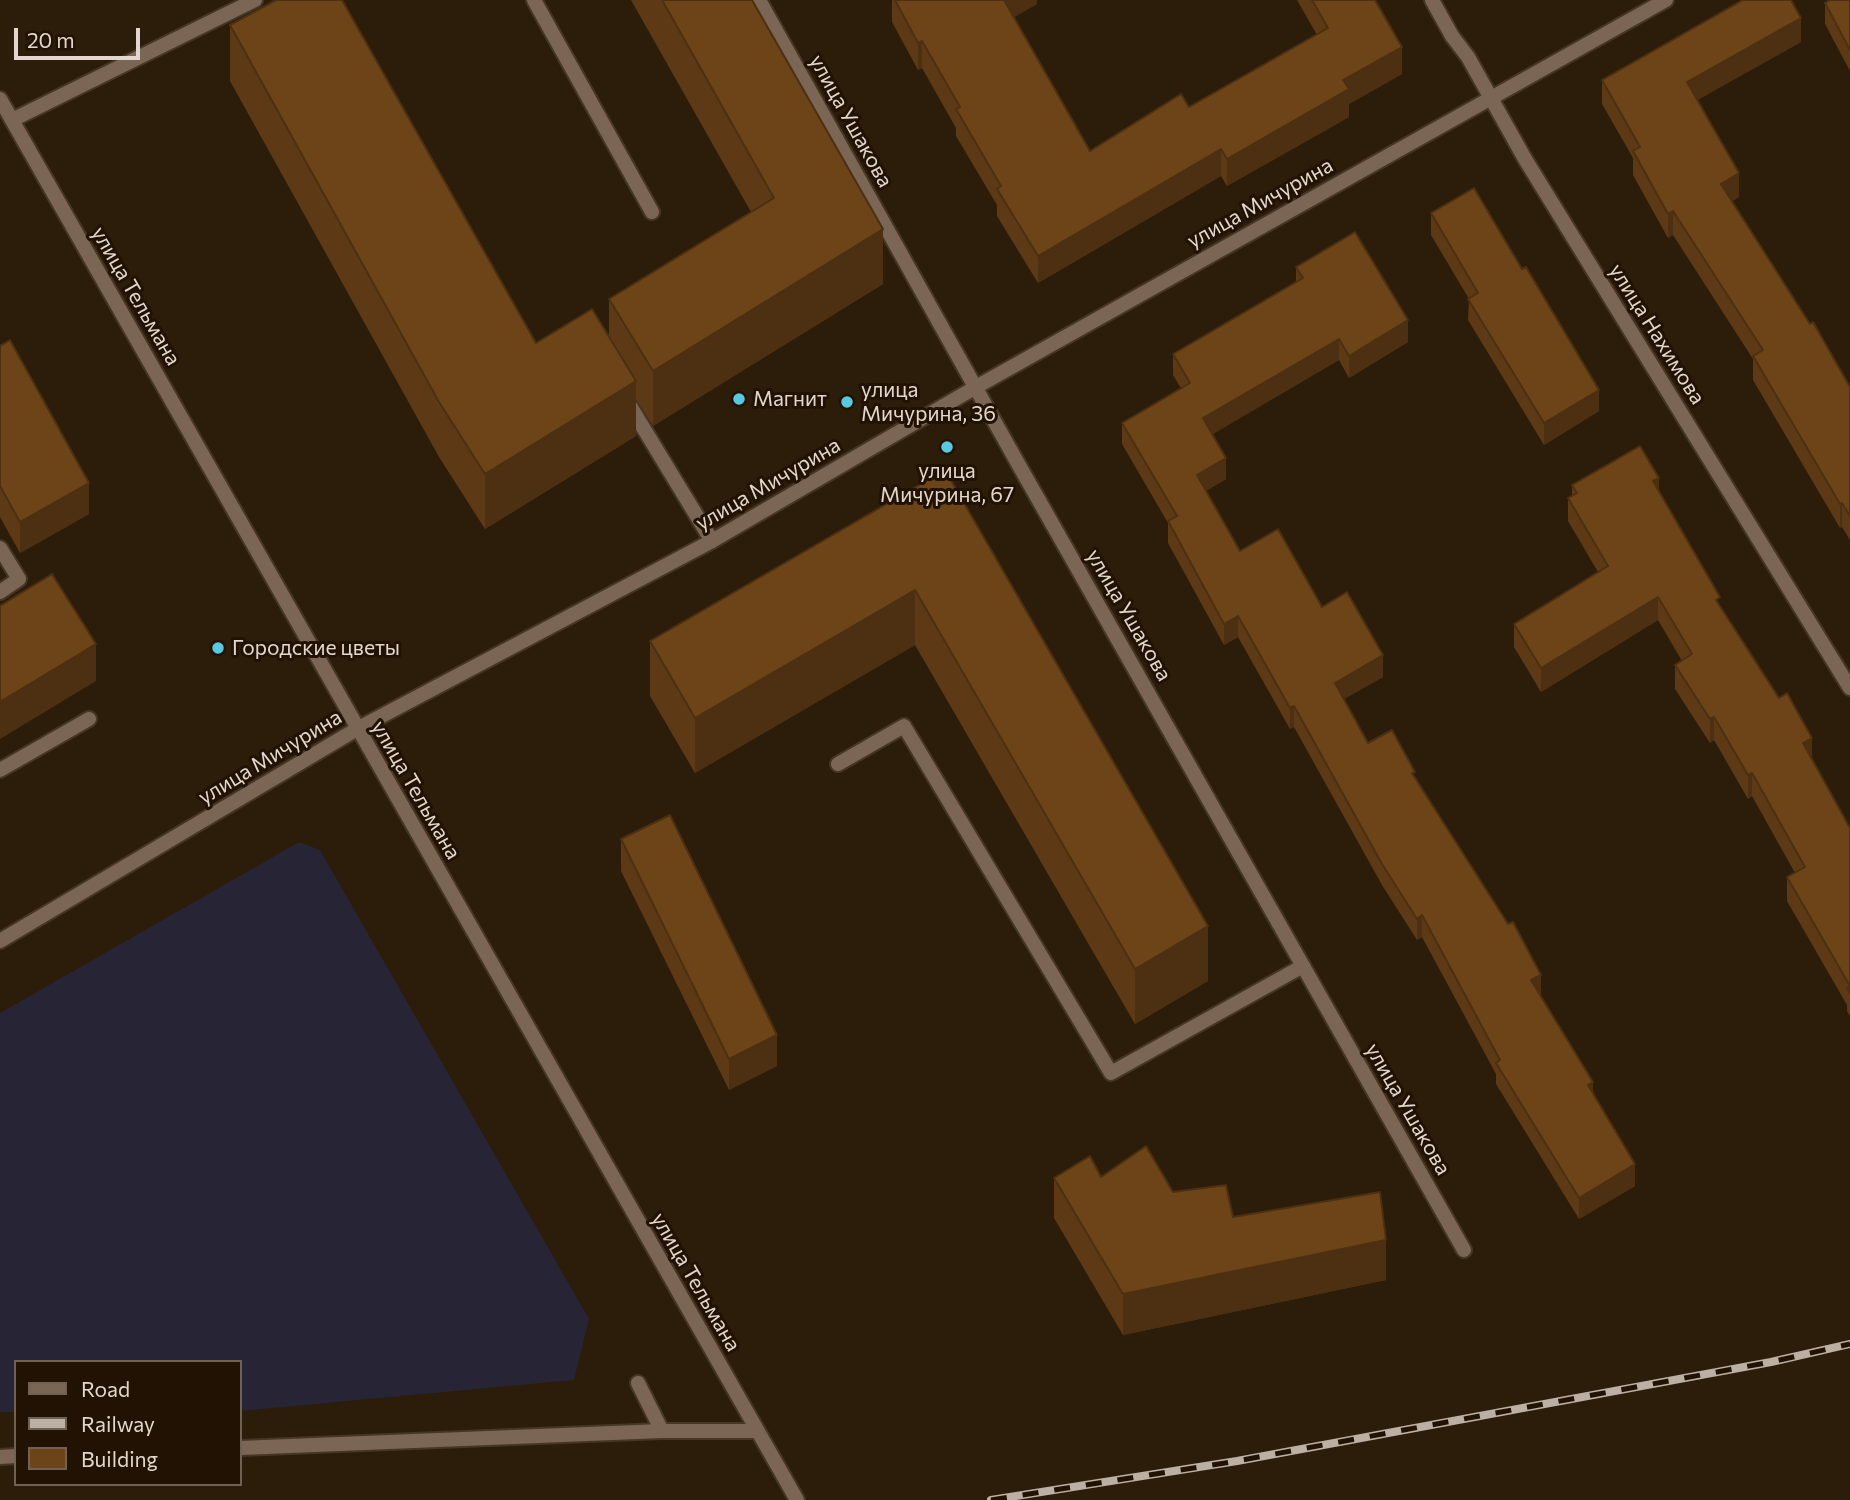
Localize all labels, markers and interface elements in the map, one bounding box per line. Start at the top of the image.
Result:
scale bar [18,14,144,58]
text: 20 m [27,27,75,52]
street label: улица Ушакова [804,50,898,192]
street label: улица Мичурина [1183,153,1337,253]
street label: улица Тельмана [86,222,186,370]
street label: улица Нахимова [1604,259,1710,409]
place label: улица Мичурина, 36 [861,377,996,427]
place label: Магнит [753,386,827,412]
marker: Магнит [731,391,747,407]
marker: улица Мичурина, 36 [839,394,855,410]
street label: улица Мичурина [691,432,845,536]
marker: улица Мичурина, 67 [939,439,955,455]
place label: улица Мичурина, 67 [880,458,1014,508]
street label: улица Ушакова [1081,545,1177,685]
place label: Городские цветы [232,635,400,661]
marker: Городские цветы [210,640,226,656]
street label: улица Мичурина [194,704,346,810]
street label: улица Тельмана [366,716,466,864]
street label: улица Ушакова [1360,1039,1456,1179]
street label: улица Тельмана [646,1208,746,1356]
legend [14,1360,242,1486]
text: Road [81,1376,130,1401]
text: Railway [81,1411,155,1436]
text: Building [81,1446,158,1471]

